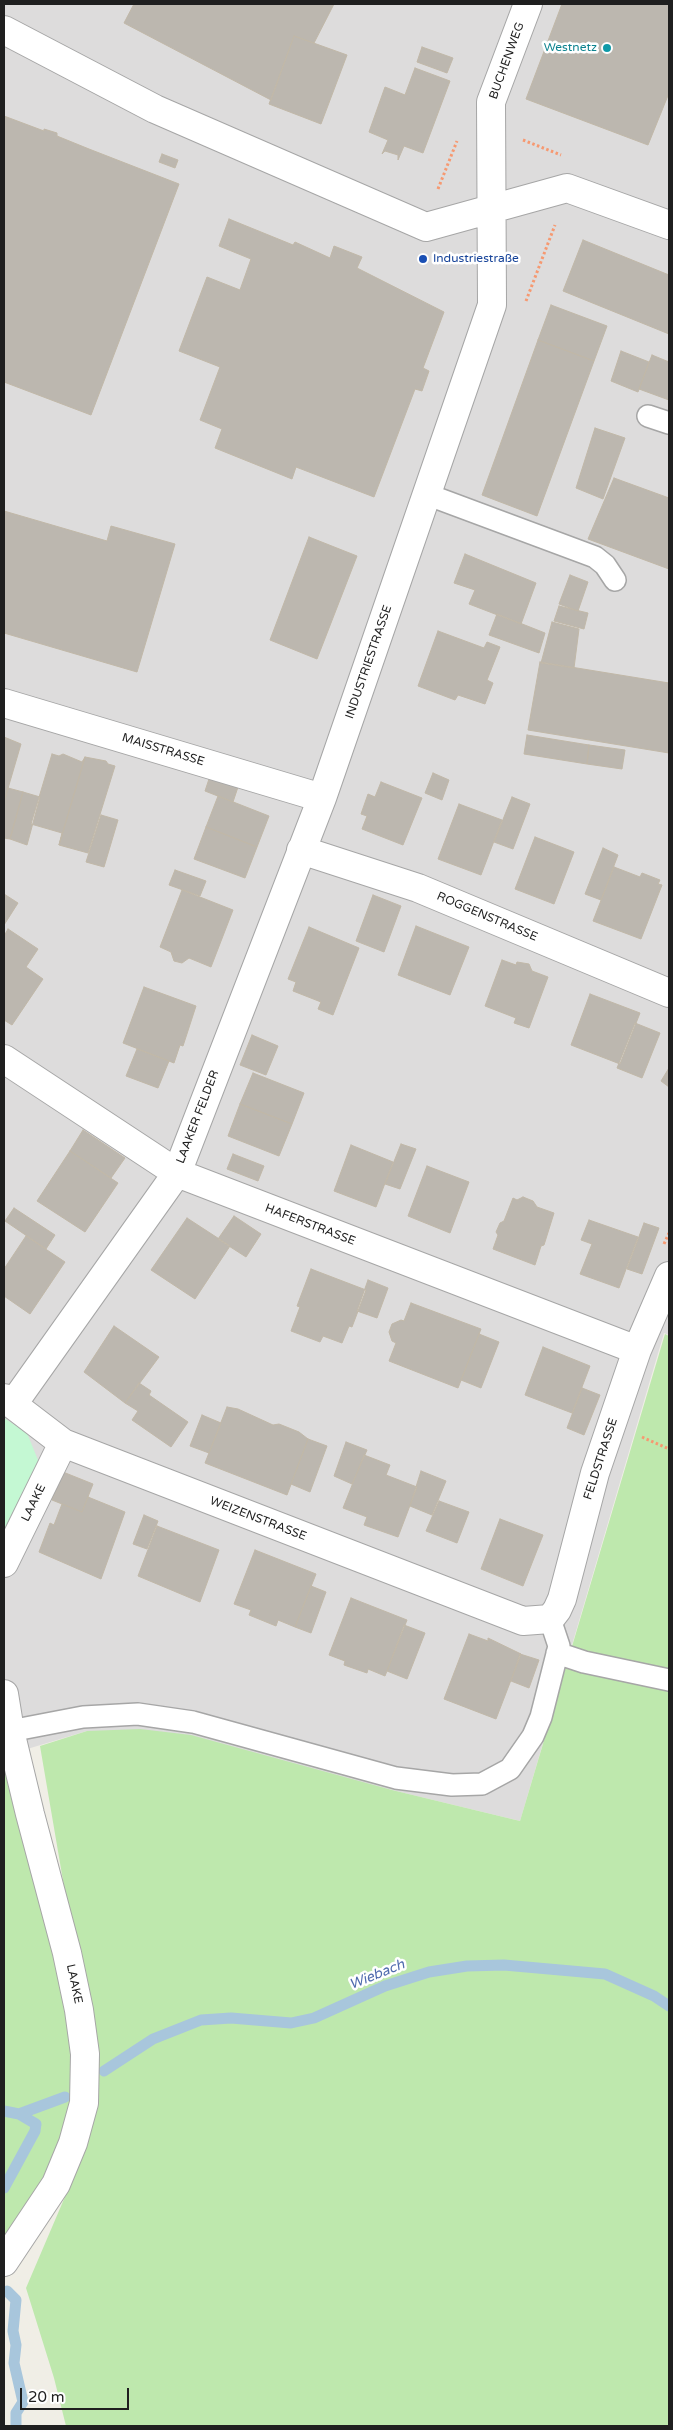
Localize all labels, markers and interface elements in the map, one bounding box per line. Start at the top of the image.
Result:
street label: BUCHENWEG [486,21,528,101]
place label: Westnetz [544,41,597,55]
marker: Westnetz [601,42,613,54]
place label: Industriestraße [433,252,519,266]
marker: Industriestraße [417,253,429,265]
street label: INDUSTRIESTRASSE [343,603,395,721]
street label: MAISSTRASSE [120,731,206,769]
street label: ROGGENSTRASSE [435,889,539,945]
street label: LAAKER FELDER [174,1068,222,1166]
street label: HAFERSTRASSE [263,1201,357,1249]
street label: FELDSTRASSE [581,1416,621,1502]
street label: LAAKE [19,1482,49,1524]
street label: WEIZENSTRASSE [208,1494,308,1544]
water label: Wiebach [347,1956,407,1994]
street label: LAAKE [63,1963,85,2005]
scale bar [22,2378,131,2410]
text: 20 m [28,2388,65,2406]

